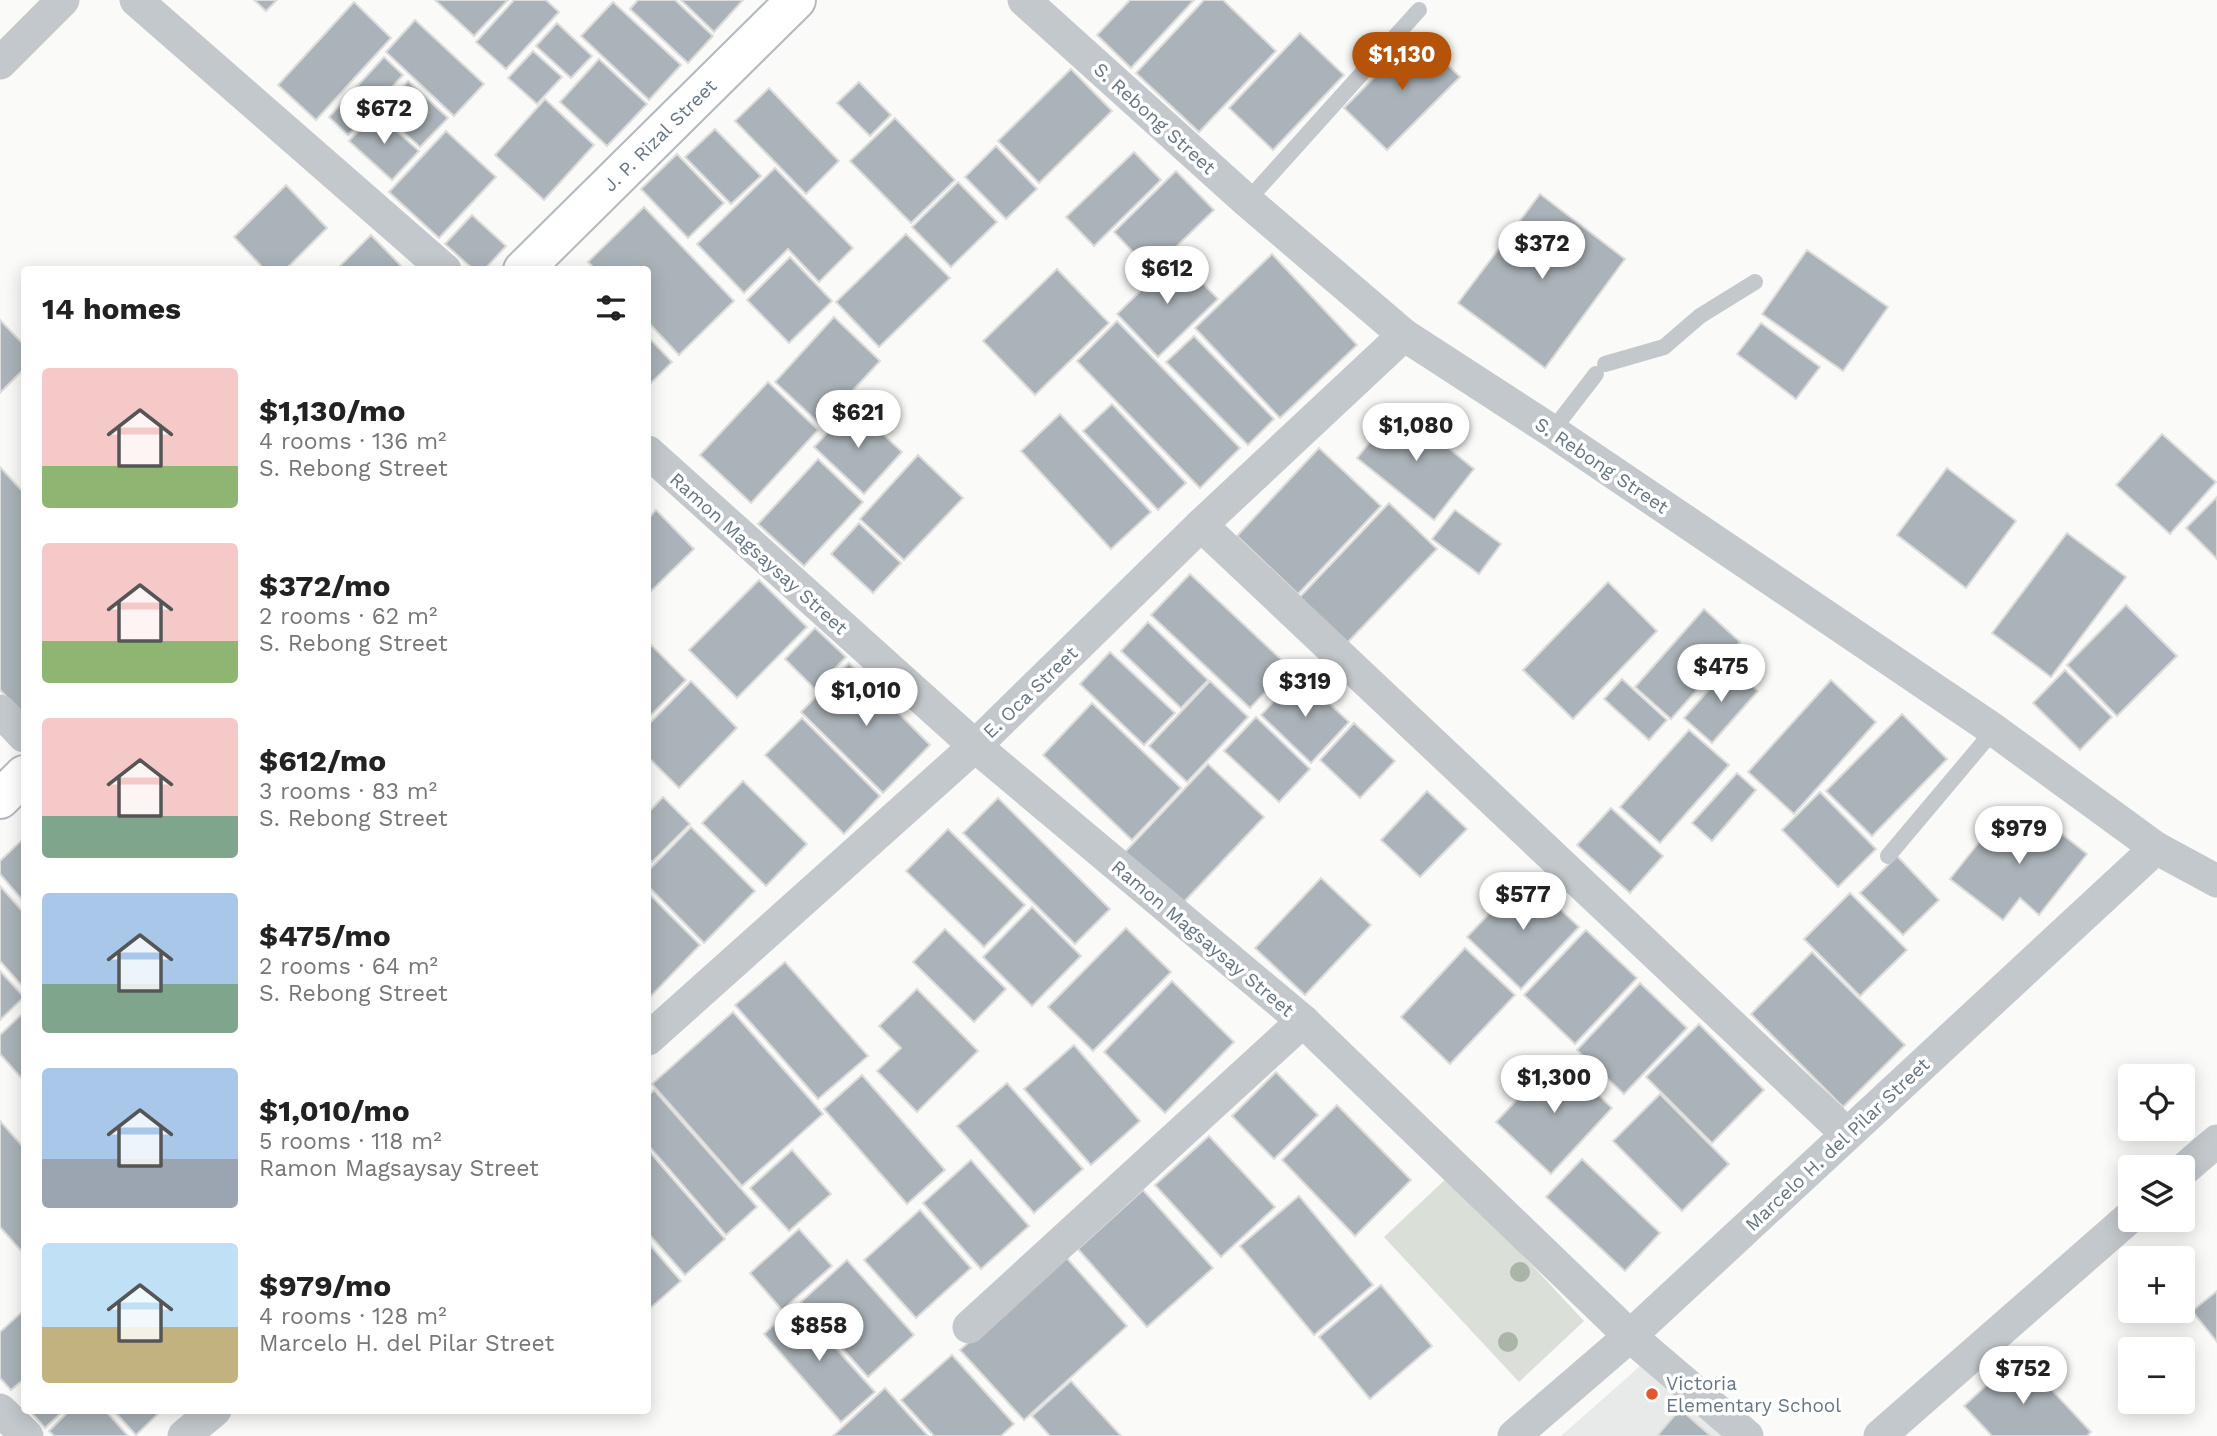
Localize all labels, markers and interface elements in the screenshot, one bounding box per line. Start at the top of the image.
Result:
pin: $1,130 [1345,32,1459,92]
text: $1,130 [1368,41,1436,68]
street label: S. Rebong Street [1089,58,1220,179]
street label: J. P. Rizal Street [598,74,721,196]
pin: $672 [343,86,425,146]
text: $672 [356,95,412,122]
pin: $372 [1501,222,1583,281]
text: $372 [1514,230,1570,257]
pin: $612 [1126,246,1208,306]
text: $612 [1141,255,1193,282]
icon: filters [592,289,630,327]
text: 14 homes [42,291,181,326]
pin: $621 [817,391,899,450]
text: $1,130/mo [259,393,405,428]
icon: home [98,396,182,480]
text: $621 [832,399,884,426]
pin: $1,080 [1359,404,1473,463]
text: $1,080 [1378,412,1454,439]
street label: S. Rebong Street [1531,412,1673,519]
text: 4 rooms · 136 m² [259,428,447,455]
text: S. Rebong Street [259,455,448,482]
street label: Ramon Magsaysay Street [665,468,852,639]
text: $372/mo [259,568,391,603]
icon: home [98,571,182,655]
text: 2 rooms · 62 m² [259,603,437,630]
text: S. Rebong Street [259,630,448,657]
street label: E. Oca Street [978,642,1082,743]
pin: $475 [1680,644,1762,704]
text: $475 [1693,653,1749,680]
pin: $319 [1264,660,1346,719]
pin: $1,010 [809,668,923,728]
text: $319 [1279,668,1331,695]
text: $1,010 [831,677,901,704]
text: $612/mo [259,743,386,778]
icon: home [98,746,182,830]
text: 3 rooms · 83 m² [259,778,437,805]
text: S. Rebong Street [259,805,448,832]
pin: $979 [1978,806,2060,866]
text: $979 [1991,815,2047,842]
street label: Ramon Magsaysay Street [1107,855,1299,1021]
pin: $577 [1482,872,1564,932]
text: $577 [1495,881,1551,908]
text: $475/mo [259,918,391,953]
icon: home [98,921,182,1005]
text: 2 rooms · 64 m² [259,953,438,980]
text: S. Rebong Street [259,980,448,1007]
street label: Marcelo H. del Pilar Street [1740,1053,1934,1236]
pin: $1,300 [1497,1056,1611,1115]
text: $1,300 [1517,1064,1591,1091]
map controls [2118,1064,2195,1414]
button: locate [2118,1064,2195,1141]
text: $1,010/mo [259,1093,410,1128]
icon: home [98,1096,182,1180]
text: 5 rooms · 118 m² [259,1128,442,1155]
text: Ramon Magsaysay Street [259,1155,539,1182]
button: layers [2118,1155,2195,1232]
button: + [2118,1246,2195,1323]
text: $979/mo [259,1268,391,1303]
icon: home [98,1271,182,1355]
text: 4 rooms · 128 m² [259,1303,447,1330]
pin: $858 [778,1304,860,1363]
text: $858 [791,1312,848,1339]
text: Marcelo H. del Pilar Street [259,1330,554,1357]
button: − [2118,1337,2195,1414]
pin: $752 [1982,1346,2064,1406]
text: $752 [1995,1355,2051,1382]
place label: Victoria Elementary School [1666,1372,1841,1417]
marker: Victoria Elementary School [1644,1386,1660,1402]

